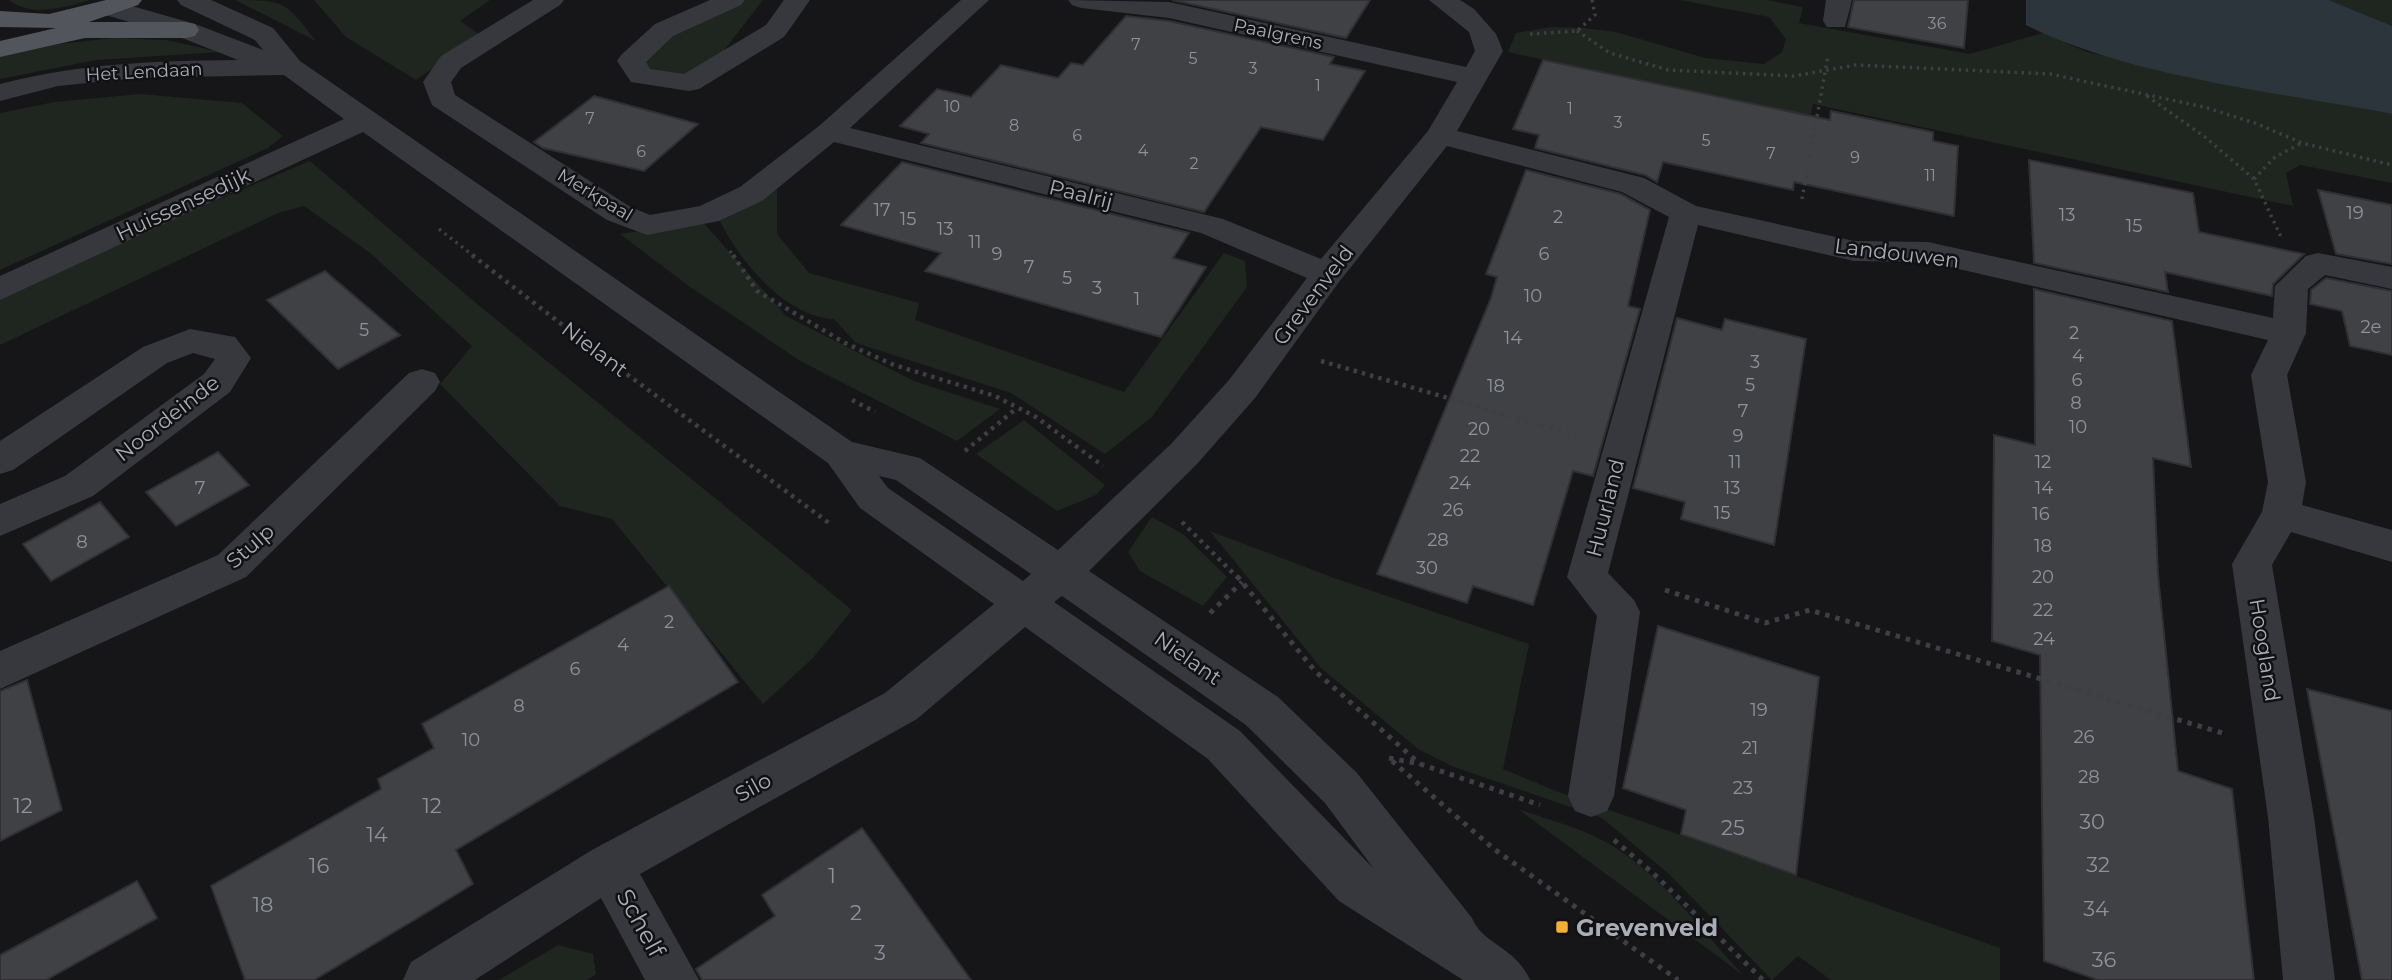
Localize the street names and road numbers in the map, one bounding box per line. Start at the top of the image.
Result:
street label: Paalgrens [1232,14,1324,54]
street label: Het Lendaan [85,58,203,86]
street label: Huissensedijk [112,162,255,246]
street label: Merkpaal [553,164,637,226]
street label: Paalrij [1047,174,1115,214]
street label: Landouwen [1833,233,1961,273]
street label: Grevenveld [1267,240,1359,350]
street label: Nielant [557,316,633,382]
street label: Noordeinde [110,370,224,466]
street label: Huurland [1581,456,1629,560]
street label: Stulp [221,518,279,574]
street label: Hoogland [2244,597,2286,703]
street label: Nielant [1150,626,1226,690]
street label: Silo [731,767,775,807]
street label: Schelf [611,884,672,963]

